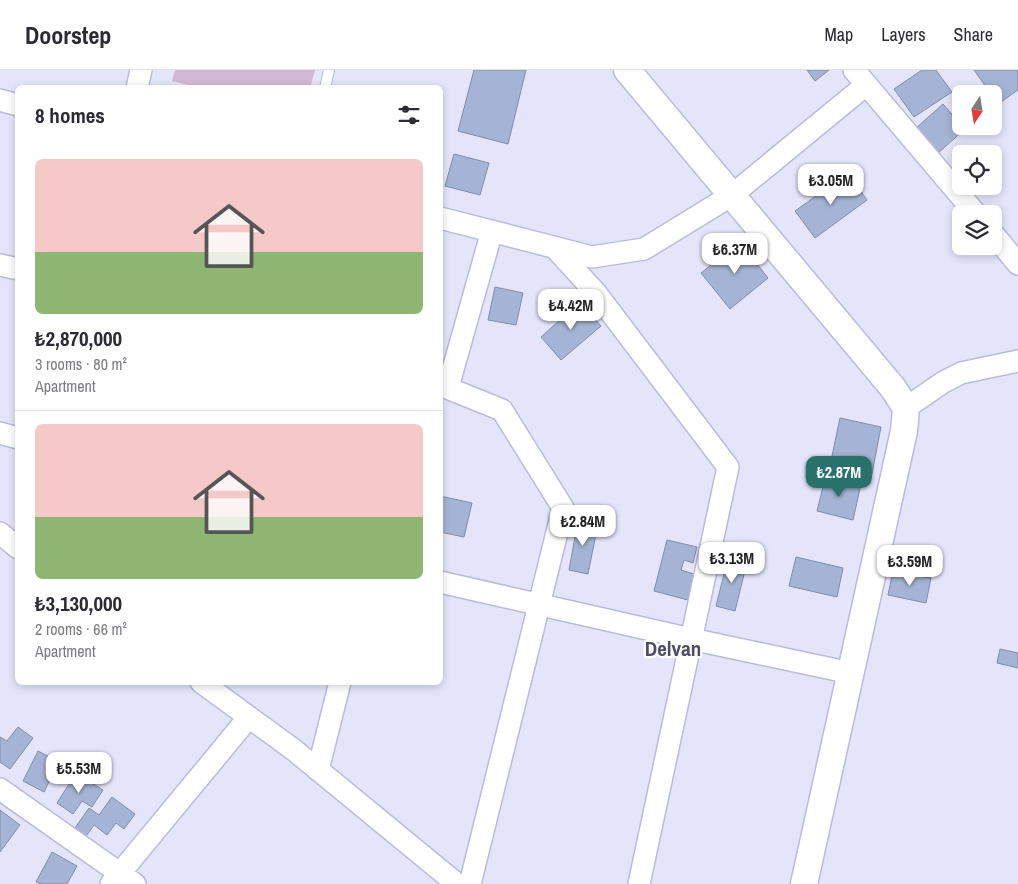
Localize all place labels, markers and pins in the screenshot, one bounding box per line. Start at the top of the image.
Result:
pin: ₺3.05M [790,164,872,206]
pin: ₺6.37M [694,232,776,275]
pin: ₺4.42M [530,288,612,331]
pin: ₺2.87M [798,456,880,498]
pin: ₺2.84M [542,504,624,547]
pin: ₺3.13M [691,542,773,584]
pin: ₺3.59M [869,544,951,587]
pin: ₺5.53M [38,752,120,794]

